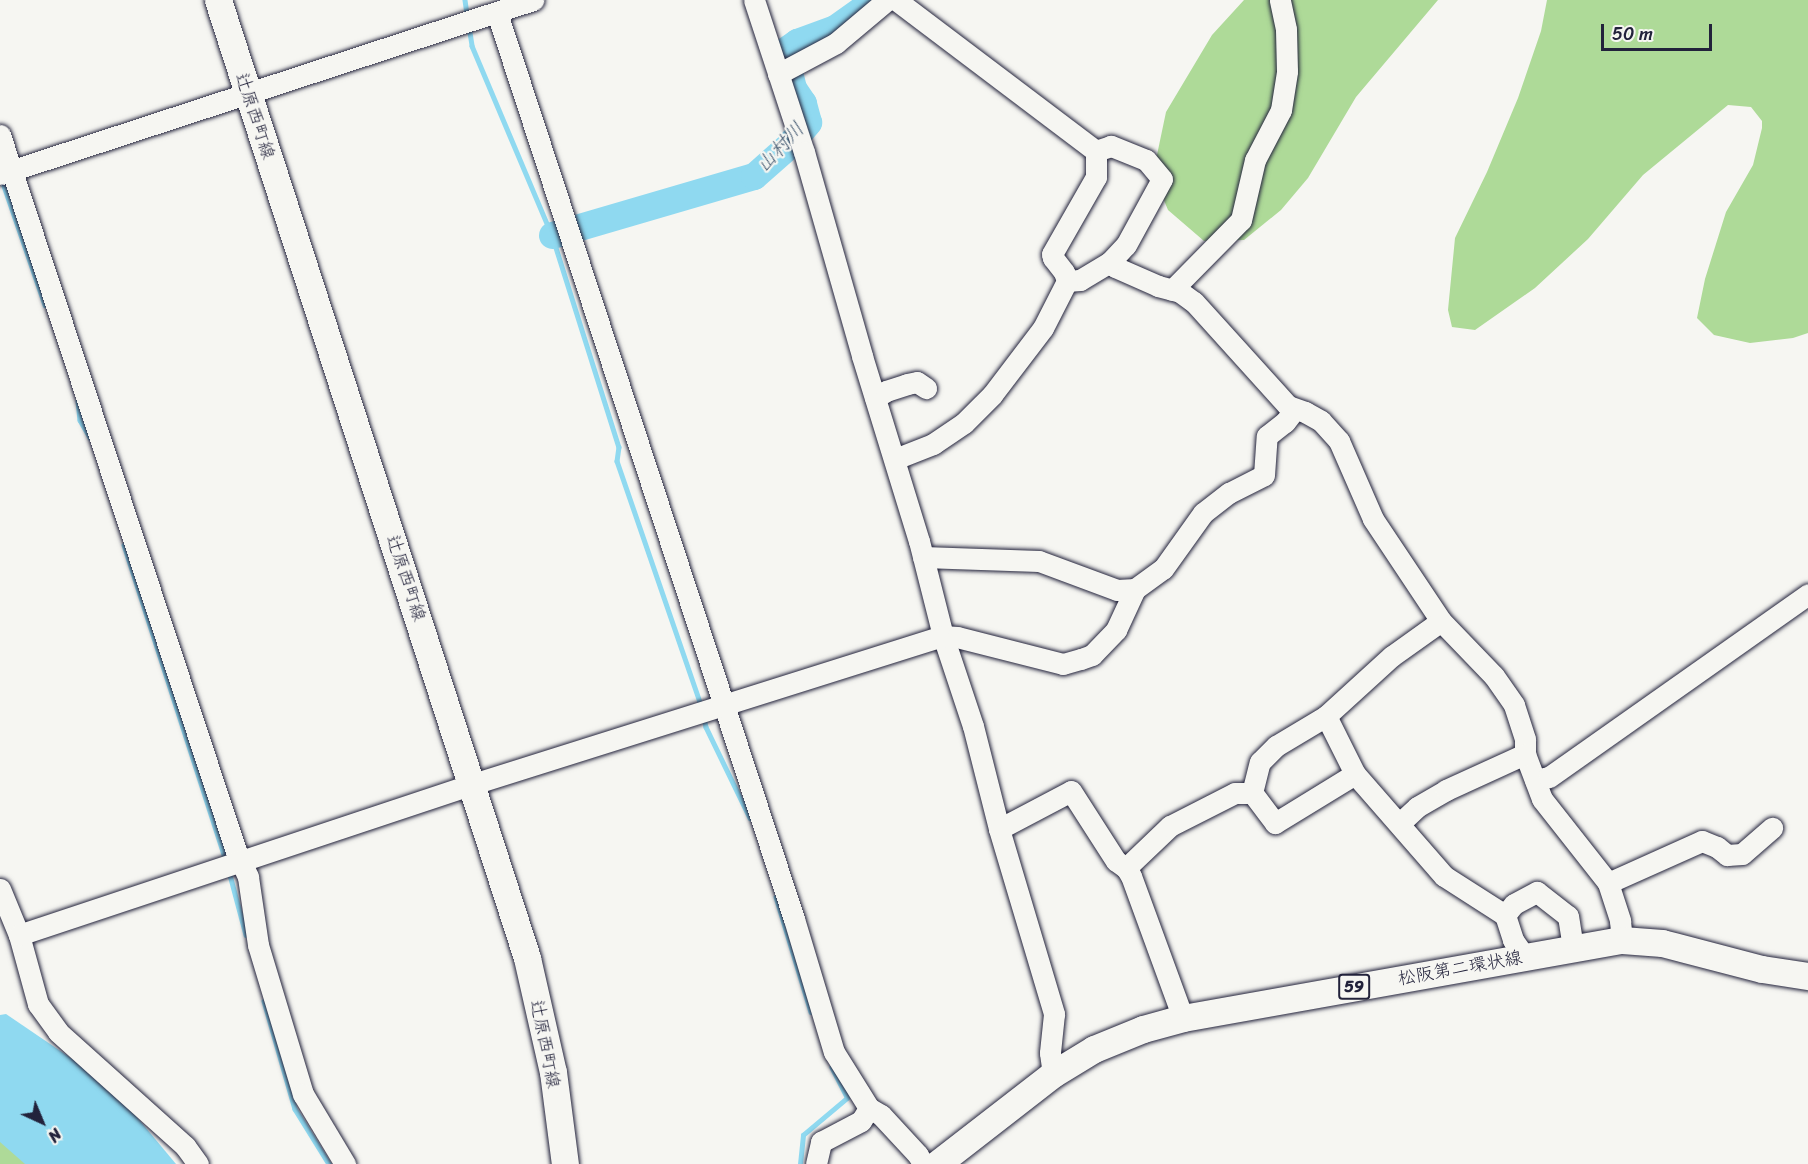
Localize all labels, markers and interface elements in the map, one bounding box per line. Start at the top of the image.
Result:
scale bar [1604,12,1715,50]
text: 50 m [1612,18,1653,50]
street label: 辻原西町線 [231,70,279,162]
water label: 山村川 [751,117,809,177]
street label: 辻原西町線 [382,532,430,624]
street label: 松阪第二環状線 [1396,946,1524,990]
road number: 59 [1338,974,1370,1000]
street label: 辻原西町線 [526,998,564,1090]
north arrow [12,1092,72,1152]
text: N [41,1121,69,1150]

